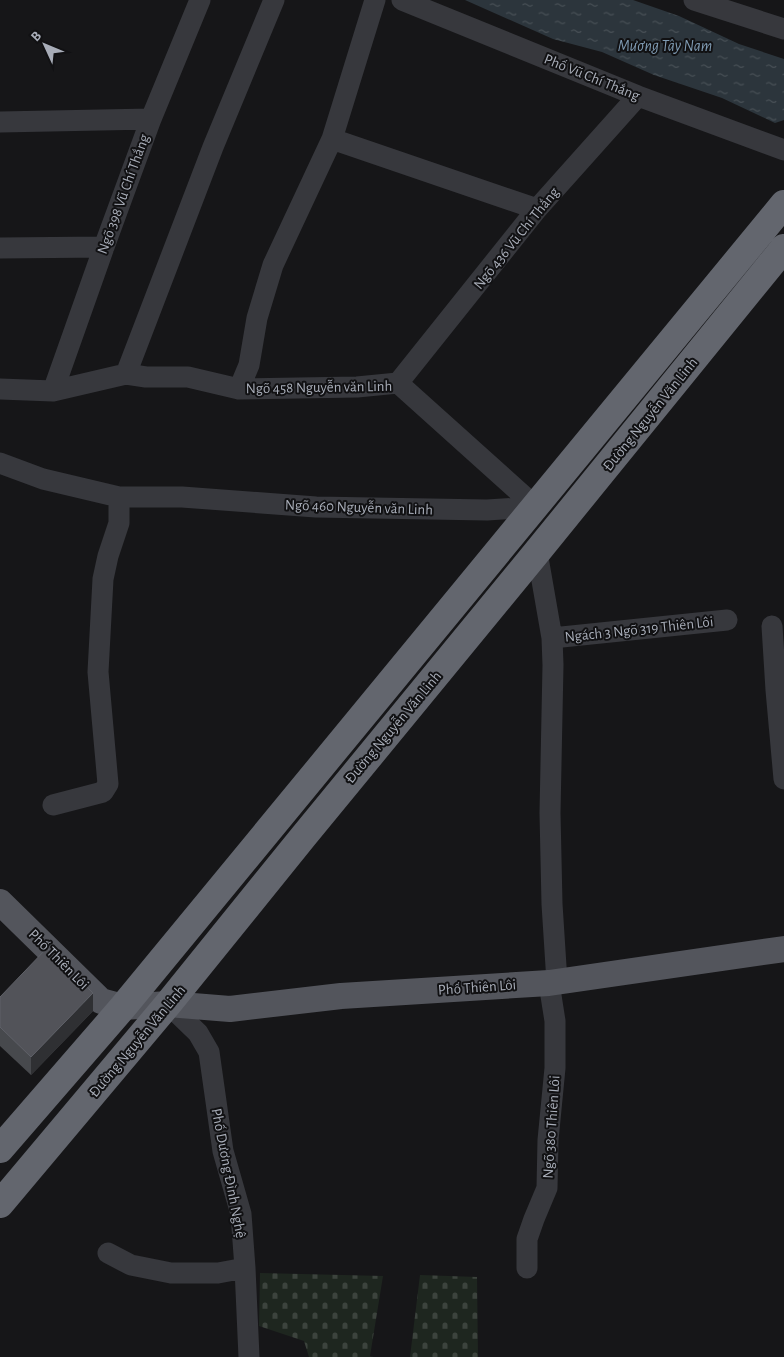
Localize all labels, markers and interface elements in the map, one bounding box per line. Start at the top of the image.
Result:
north arrow [20,20,70,70]
text: B [29,29,44,44]
water label: Mương Tây Nam [618,38,712,54]
street label: Phố Vũ Chí Thắng [542,51,642,104]
street label: Ngõ 398 Vũ Chí Thắng [95,132,152,256]
street label: Ngõ 436 Vũ Chí Thắng [471,184,562,292]
street label: Đường Nguyễn Văn Linh [599,354,701,474]
street label: Ngõ 458 Nguyễn văn Linh [246,378,392,396]
street label: Ngõ 460 Nguyễn văn Linh [285,496,433,518]
street label: Ngách 3 Ngõ 319 Thiên Lôi [564,614,714,645]
street label: Đường Nguyễn Văn Linh [342,668,444,786]
street label: Phố Thiên Lôi [26,926,92,992]
street label: Phố Thiên Lôi [437,977,517,998]
street label: Đường Nguyễn Văn Linh [86,982,188,1100]
street label: Ngõ 380 Thiên Lôi [540,1075,563,1179]
street label: Phố Dương Đình Nghệ [209,1107,248,1239]

